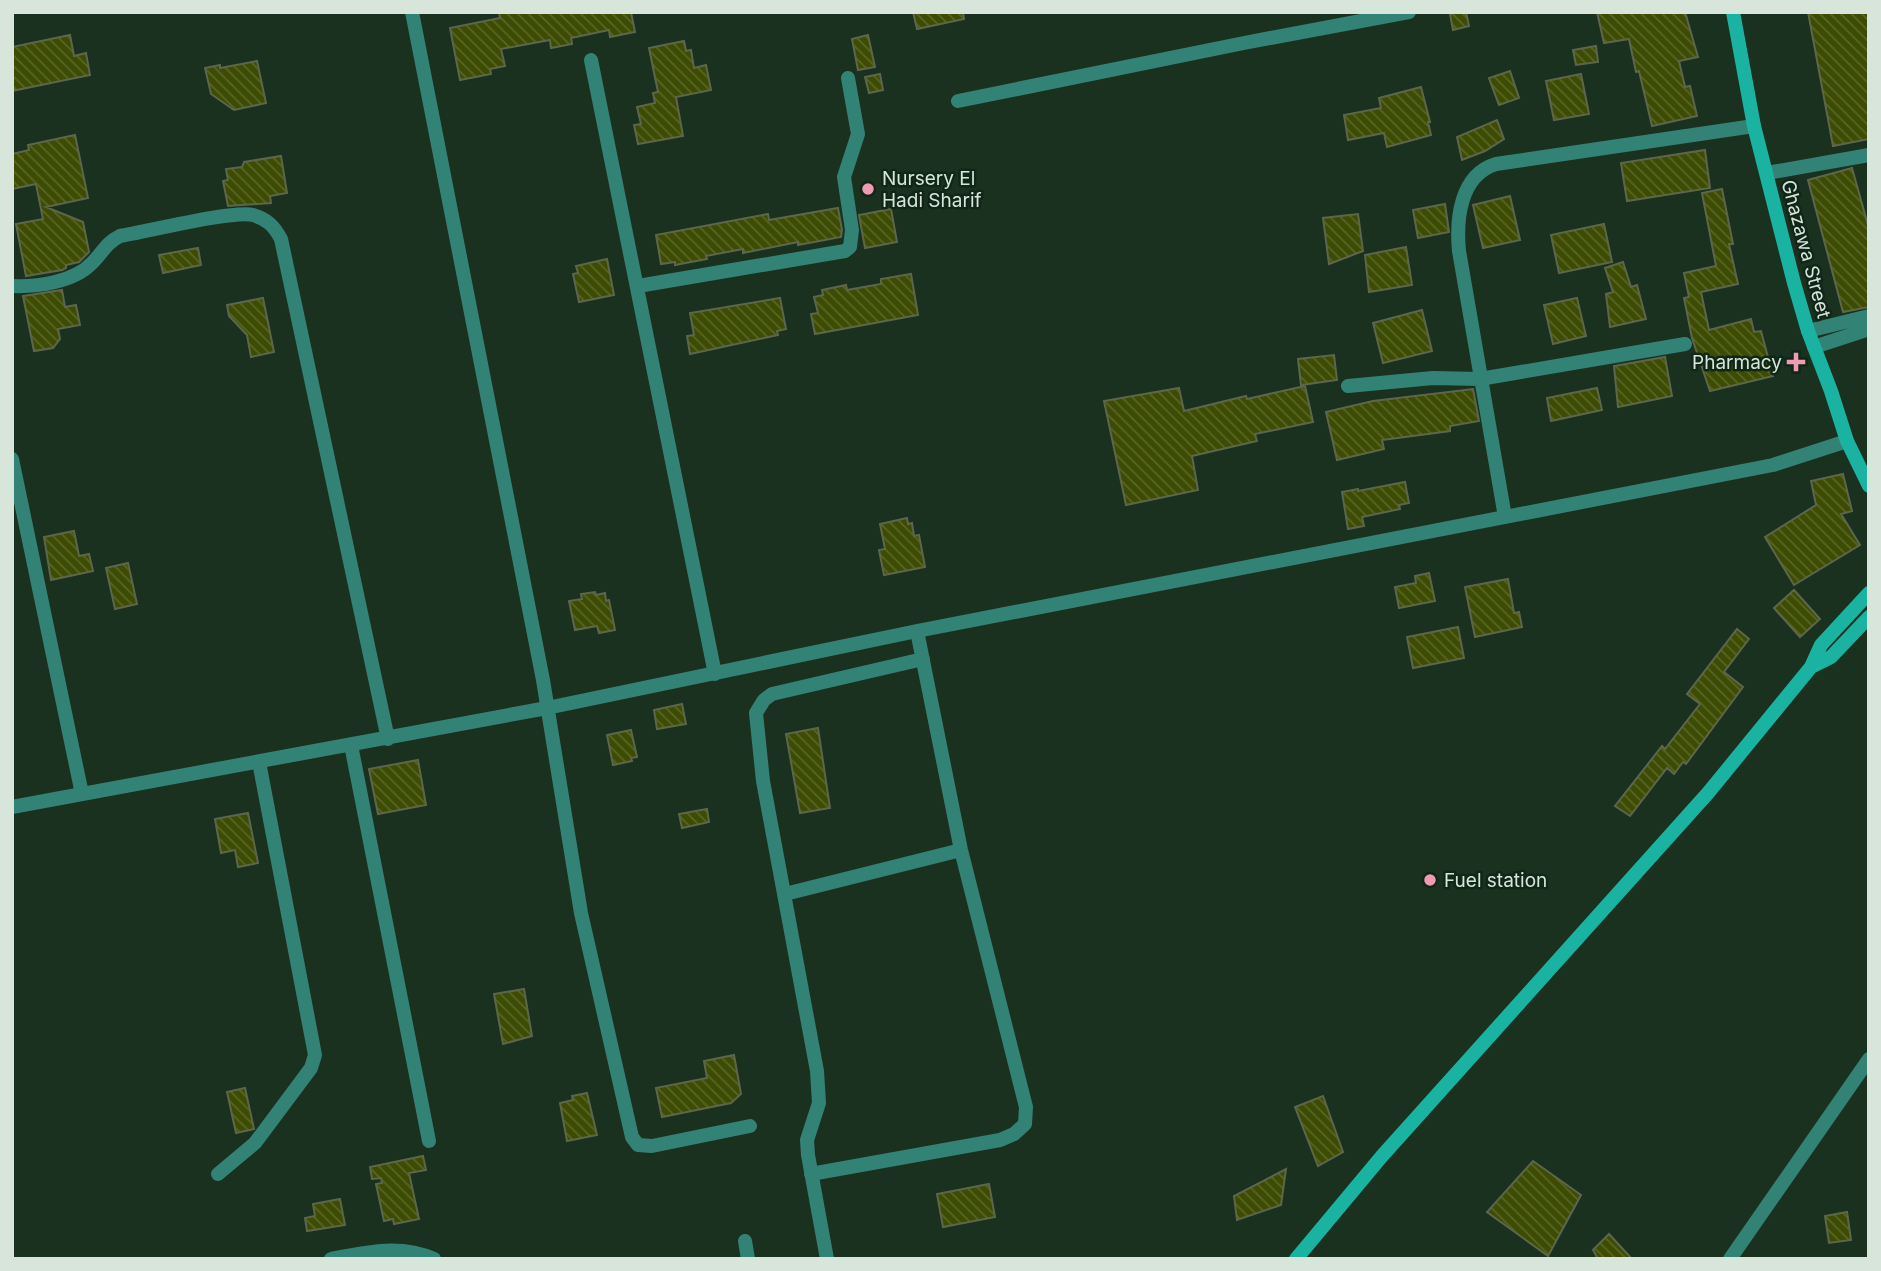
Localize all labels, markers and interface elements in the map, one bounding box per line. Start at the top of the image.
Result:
place label: Nursery El Hadi Sharif [882,167,982,212]
street label: Ghazawa Street [1776,177,1836,321]
marker: Nursery El Hadi Sharif [860,181,876,197]
place label: Pharmacy [1692,351,1782,374]
marker: Pharmacy [1788,354,1804,370]
place label: Fuel station [1444,869,1547,892]
marker: Fuel station [1422,872,1438,888]

